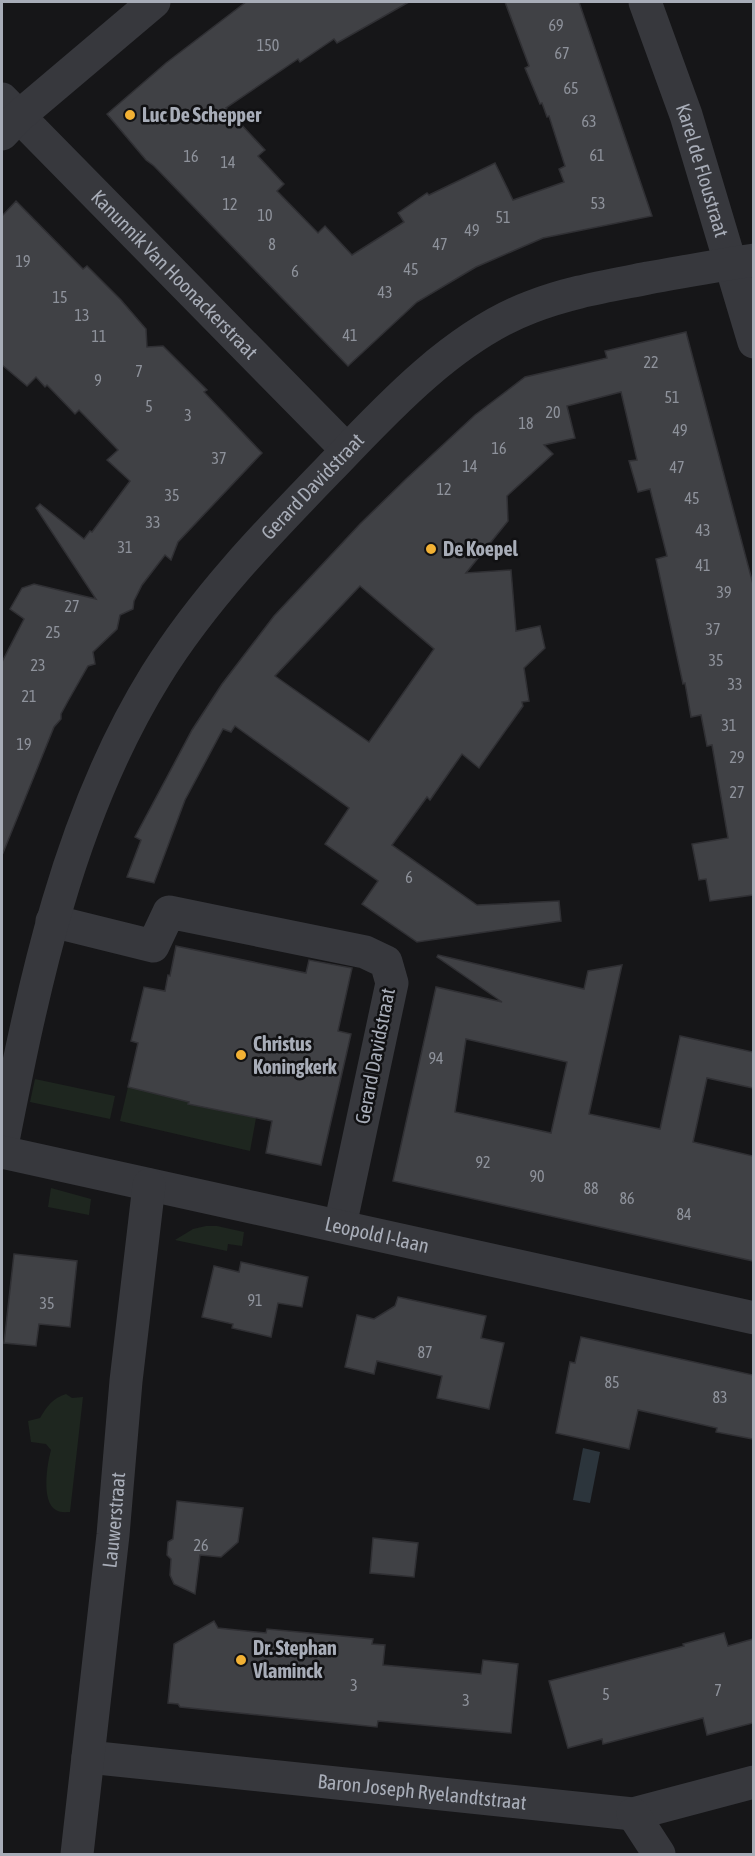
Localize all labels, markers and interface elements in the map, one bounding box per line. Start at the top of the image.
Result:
house number: 69 [548,16,564,34]
house number: 150 [257,36,279,54]
house number: 67 [554,44,570,62]
house number: 65 [563,79,579,97]
street label: Karel de Floustraat [672,100,734,240]
place label: Luc De Schepper [142,103,262,126]
marker: Luc De Schepper [123,108,137,122]
house number: 63 [581,112,597,130]
house number: 61 [589,146,605,164]
house number: 16 [183,147,199,165]
house number: 14 [220,153,236,171]
street label: Kanunnik Van Hoonackerstraat [87,185,263,363]
house number: 53 [590,194,606,212]
house number: 12 [222,195,238,213]
house number: 10 [257,206,273,224]
house number: 51 [495,208,511,226]
house number: 49 [464,221,480,239]
house number: 8 [268,235,276,253]
house number: 47 [432,235,448,253]
house number: 19 [15,252,31,270]
house number: 45 [403,260,419,278]
house number: 6 [291,262,299,280]
house number: 43 [377,283,393,301]
house number: 15 [52,288,68,306]
house number: 13 [74,306,90,324]
house number: 41 [342,326,358,344]
house number: 11 [91,327,107,345]
house number: 22 [643,353,659,371]
house number: 7 [135,362,143,380]
house number: 9 [94,371,102,389]
house number: 51 [664,388,680,406]
house number: 5 [145,397,153,415]
house number: 20 [545,403,561,421]
house number: 3 [184,406,192,424]
house number: 18 [518,414,534,432]
house number: 49 [672,421,688,439]
street label: Gerard Davidstraat [256,428,368,544]
house number: 16 [491,439,507,457]
house number: 37 [211,449,227,467]
house number: 14 [462,457,478,475]
house number: 47 [669,458,685,476]
house number: 12 [436,480,452,498]
house number: 35 [164,486,180,504]
house number: 45 [684,489,700,507]
house number: 33 [145,513,161,531]
house number: 43 [695,521,711,539]
place label: De Koepel [443,537,518,560]
house number: 31 [117,538,133,556]
marker: De Koepel [424,542,438,556]
house number: 41 [695,556,711,574]
house number: 39 [716,583,732,601]
house number: 27 [64,597,80,615]
house number: 37 [705,620,721,638]
house number: 25 [45,623,61,641]
house number: 35 [708,651,724,669]
house number: 23 [30,656,46,674]
house number: 33 [727,675,743,693]
house number: 21 [21,687,37,705]
house number: 31 [721,716,737,734]
house number: 19 [16,735,32,753]
house number: 29 [729,748,745,766]
house number: 27 [729,783,745,801]
house number: 6 [405,868,413,886]
street label: Gerard Davidstraat [350,986,399,1126]
place label: Christus Koningkerk [253,1032,337,1078]
marker: Christus Koningkerk [234,1048,248,1062]
house number: 94 [428,1049,444,1067]
house number: 92 [475,1153,491,1171]
house number: 90 [529,1167,545,1185]
house number: 88 [583,1179,599,1197]
house number: 86 [619,1189,635,1207]
house number: 84 [676,1205,692,1223]
street label: Leopold I-laan [323,1212,431,1257]
house number: 91 [247,1291,263,1309]
house number: 35 [39,1294,55,1312]
house number: 87 [417,1343,433,1361]
house number: 85 [604,1373,620,1391]
house number: 83 [712,1388,728,1406]
street label: Lauwerstraat [97,1471,129,1569]
house number: 26 [193,1536,209,1554]
place label: Dr. Stephan Vlaminck [252,1636,337,1682]
marker: Dr. Stephan Vlaminck [234,1653,248,1667]
house number: 3 [350,1676,358,1694]
house number: 7 [714,1681,722,1699]
house number: 5 [602,1685,610,1703]
house number: 3 [462,1691,470,1709]
street label: Baron Joseph Ryelandtstraat [317,1769,528,1814]

